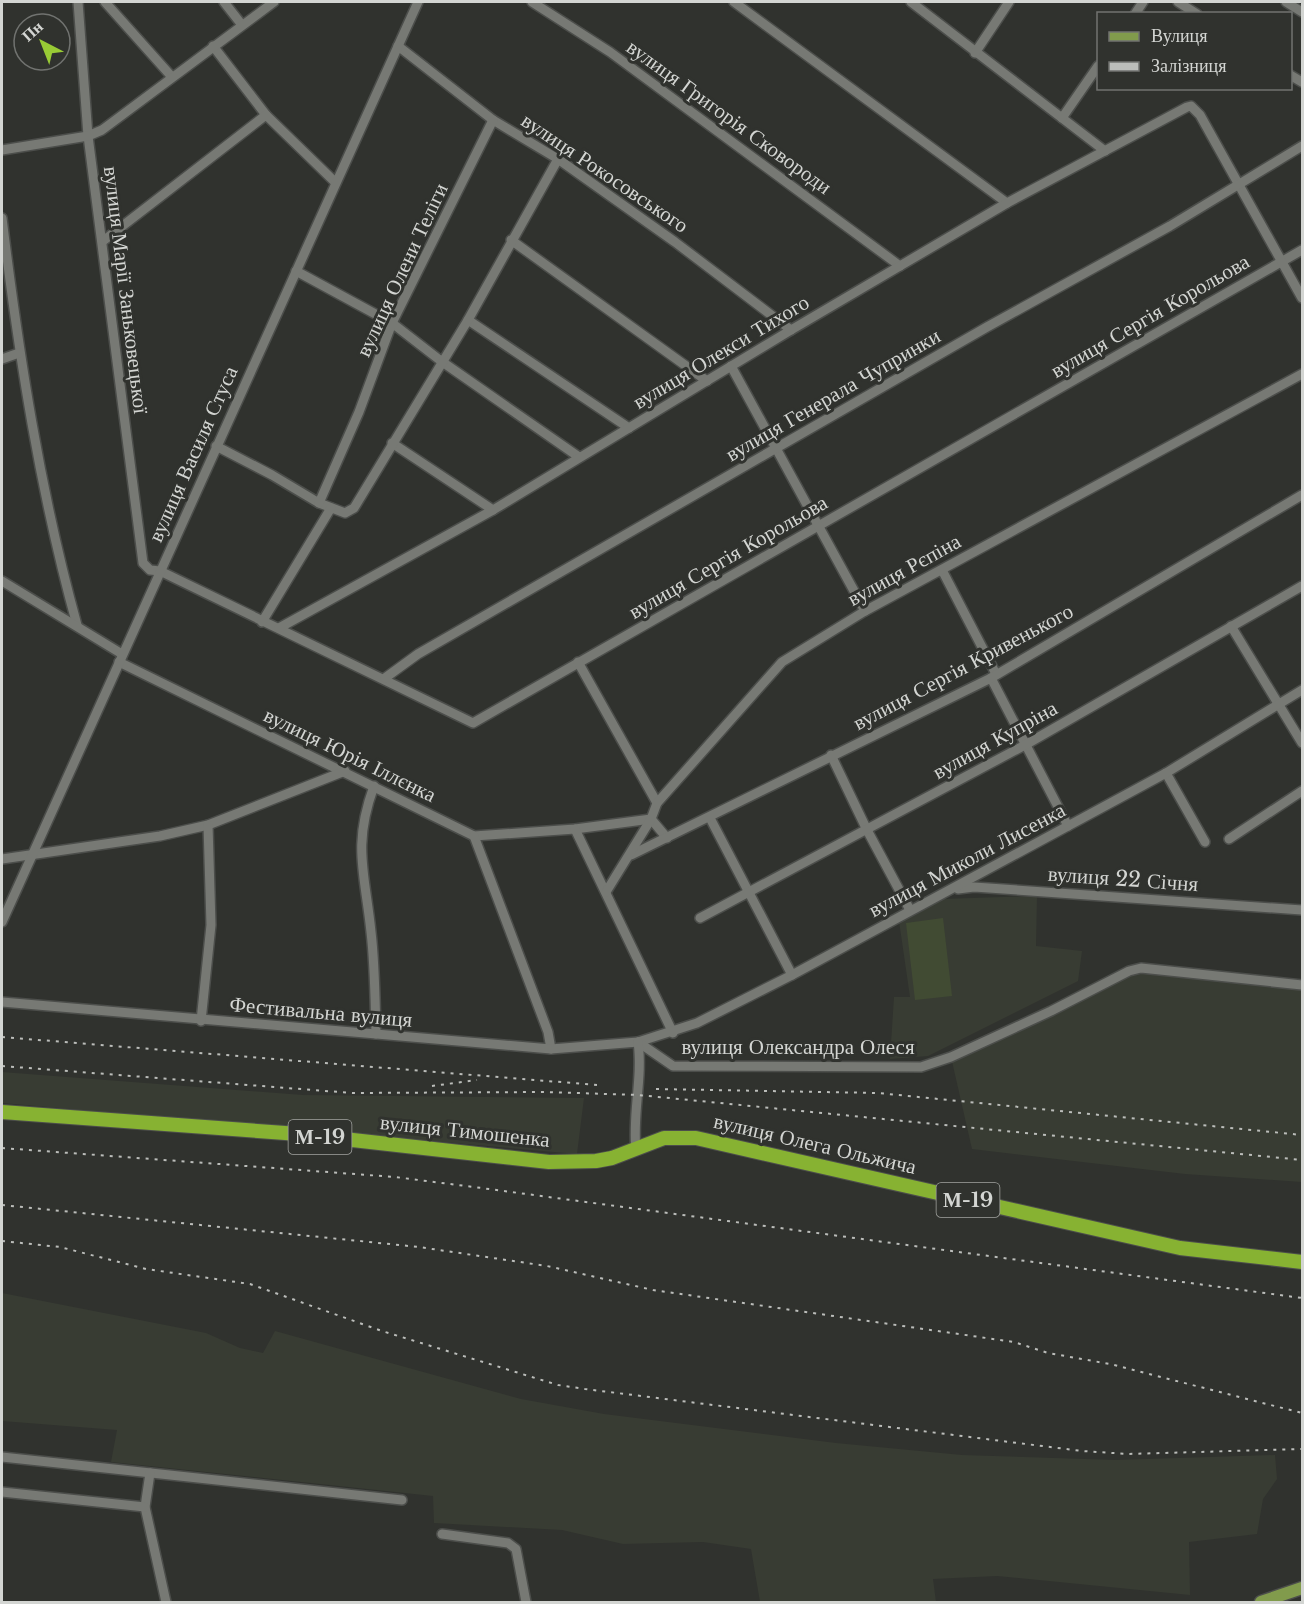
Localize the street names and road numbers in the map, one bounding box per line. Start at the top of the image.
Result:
street label: вулиця Григорія Сковороди [622,34,836,200]
street label: вулиця Рокосовського [516,107,694,239]
street label: вулиця Марії Заньковецької [98,165,154,415]
street label: вулиця Олени Теліги [350,179,454,361]
street label: вулиця Сергія Корольова [1046,248,1255,384]
street label: вулиця Олекси Тихого [628,289,814,415]
street label: вулиця Генерала Чупринки [721,323,945,467]
street label: вулиця Василя Стуса [143,362,244,546]
street label: вулиця Сергія Корольова [624,489,833,625]
street label: вулиця Рєпіна [843,528,966,612]
street label: вулиця Сергія Кривенького [848,598,1078,736]
street label: вулиця Купріна [928,695,1062,785]
street label: вулиця Юрія Іллєнка [260,702,441,808]
street label: вулиця Миколи Лисенка [864,797,1070,923]
street label: вулиця 22 Січня [1047,861,1199,897]
street label: Фестивальна вулиця [229,991,414,1033]
street label: вулиця Олександра Олеся [681,1034,915,1060]
street label: вулиця Олега Ольжича [711,1108,920,1180]
street label: вулиця Тимошенка [379,1109,552,1153]
road number: М-19 [288,1120,352,1154]
road number: М-19 [936,1183,1000,1217]

